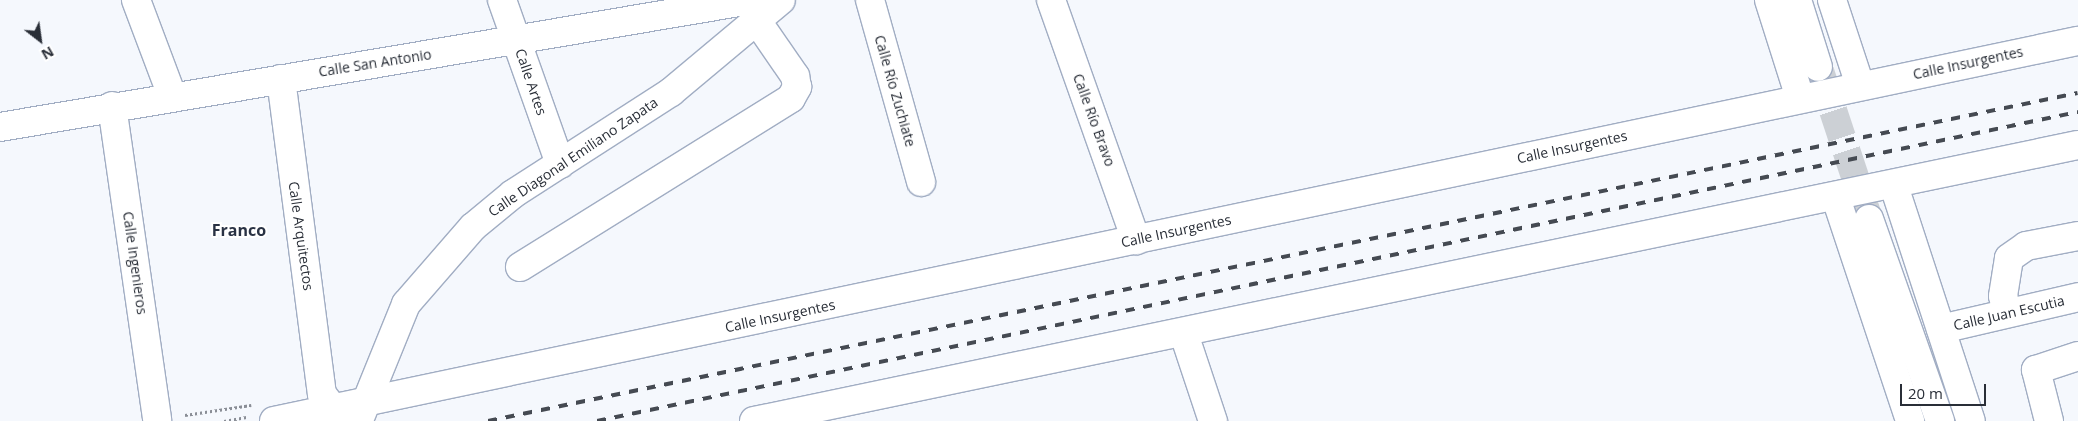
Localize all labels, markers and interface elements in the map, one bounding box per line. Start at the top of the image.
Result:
north arrow [15,15,65,65]
street label: Calle Río Zuchiate [871,33,919,149]
text: N [38,42,57,64]
street label: Calle Insurgentes [1911,43,2025,83]
street label: Calle San Antonio [317,46,433,80]
street label: Calle Artes [512,47,550,117]
street label: Calle Río Bravo [1069,71,1119,169]
street label: Calle Diagonal Emiliano Zapata [485,94,661,220]
street label: Calle Insurgentes [1515,127,1629,167]
street label: Calle Arquitectos [285,180,317,292]
street label: Calle Ingenieros [119,210,151,316]
street label: Calle Insurgentes [1119,211,1233,251]
district label: Franco [212,220,266,240]
street label: Calle Juan Escutia [1952,292,2066,334]
street label: Calle Insurgentes [723,296,837,336]
scale bar [1903,374,1989,406]
text: 20 m [1908,383,1943,403]

